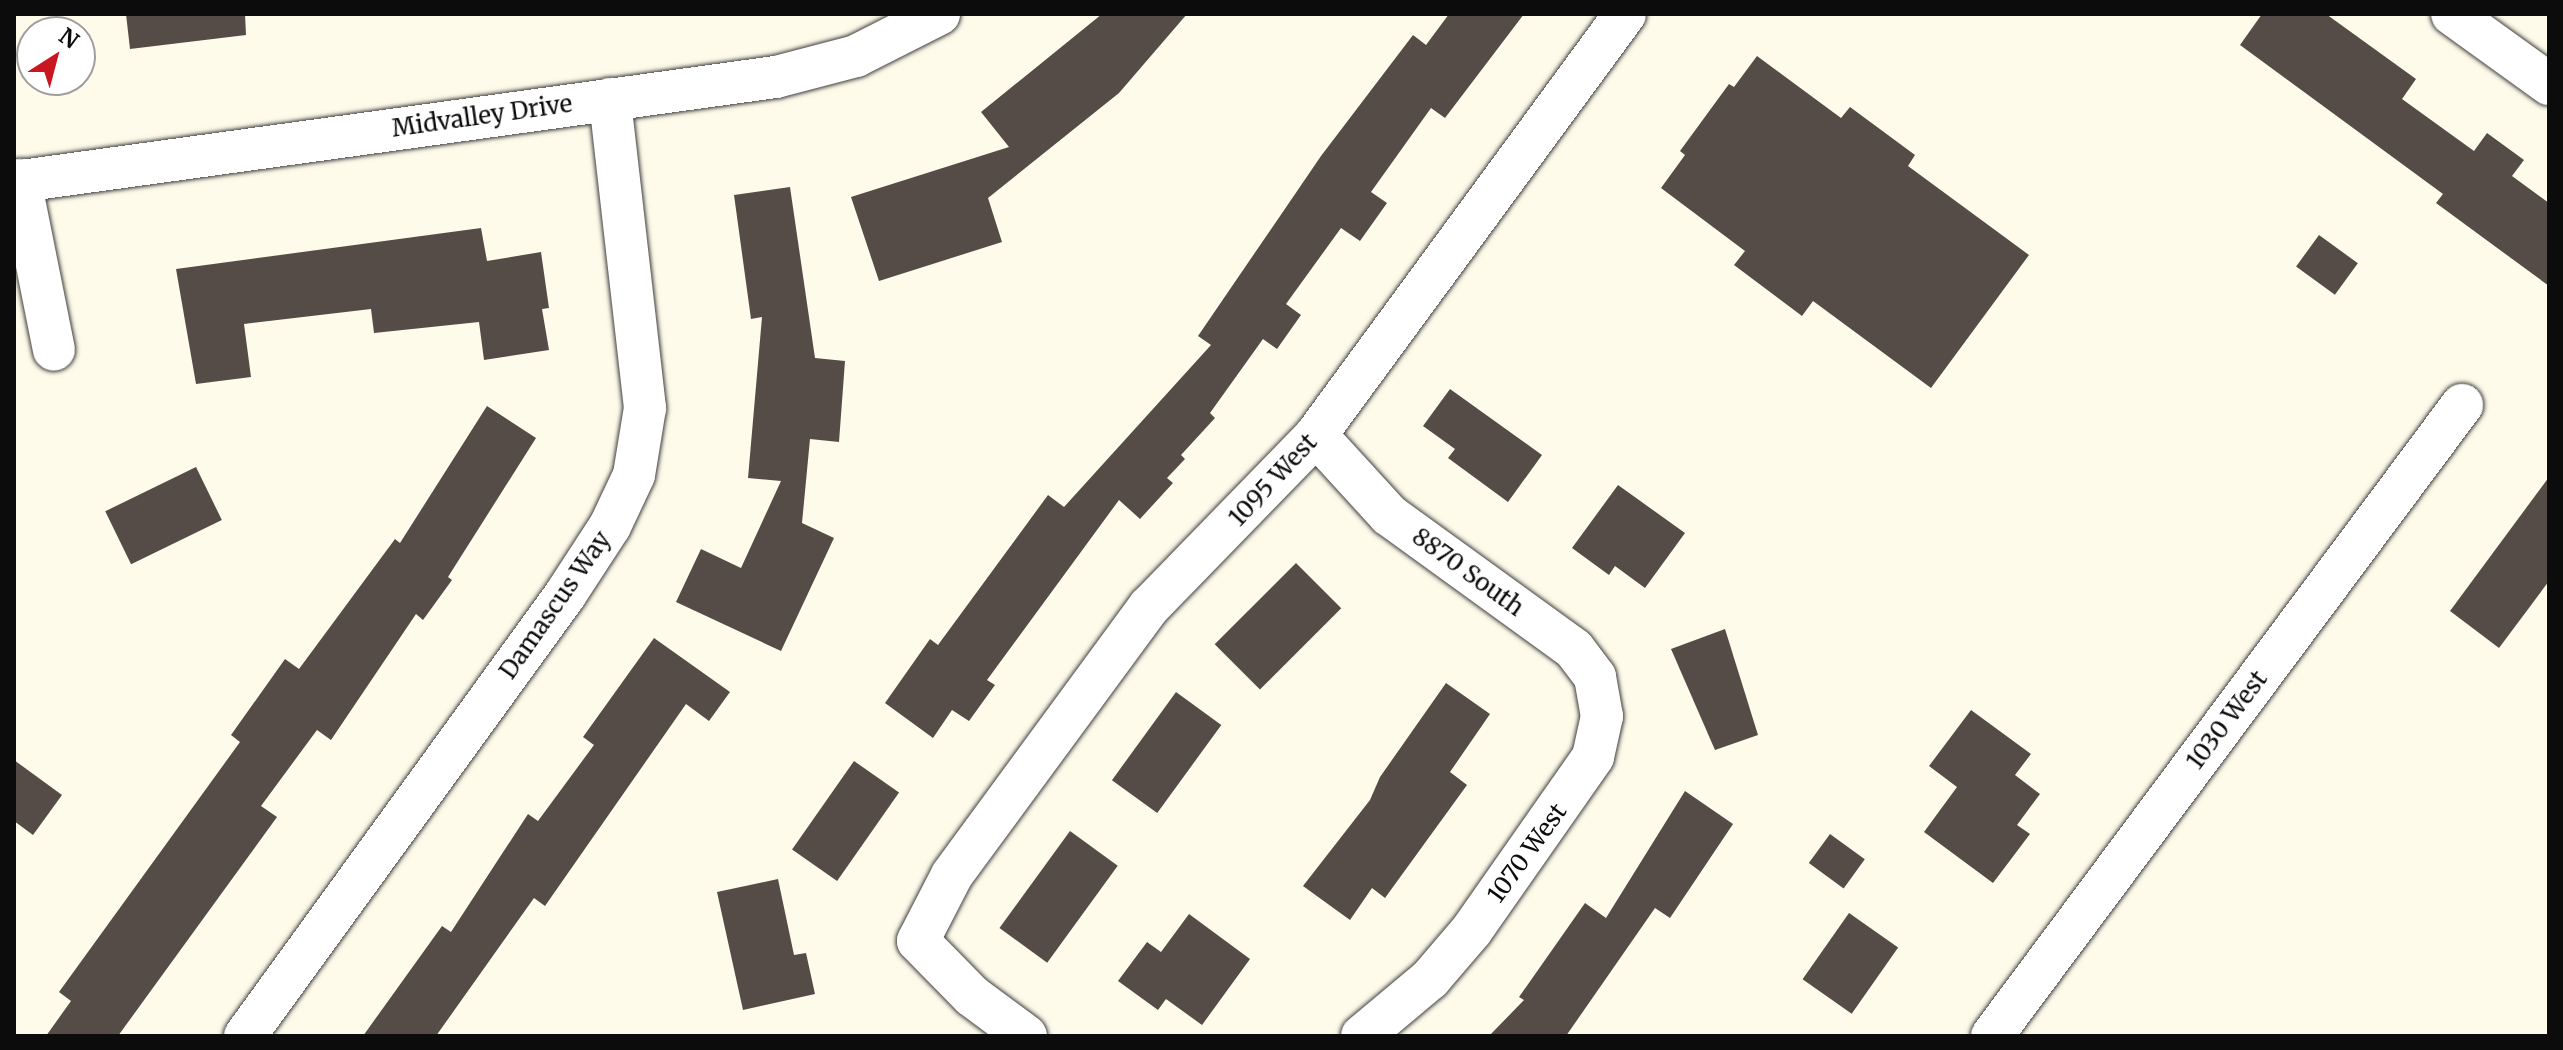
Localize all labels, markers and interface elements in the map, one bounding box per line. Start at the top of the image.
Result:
north arrow [16,16,96,96]
text: N [54,22,84,55]
street label: Midvalley Drive [390,89,574,143]
street label: 1095 West [1223,428,1323,532]
street label: 8870 South [1407,522,1529,622]
street label: Damascus Way [493,526,617,684]
street label: 1030 West [2181,665,2273,775]
street label: 1070 West [1481,798,1573,908]

